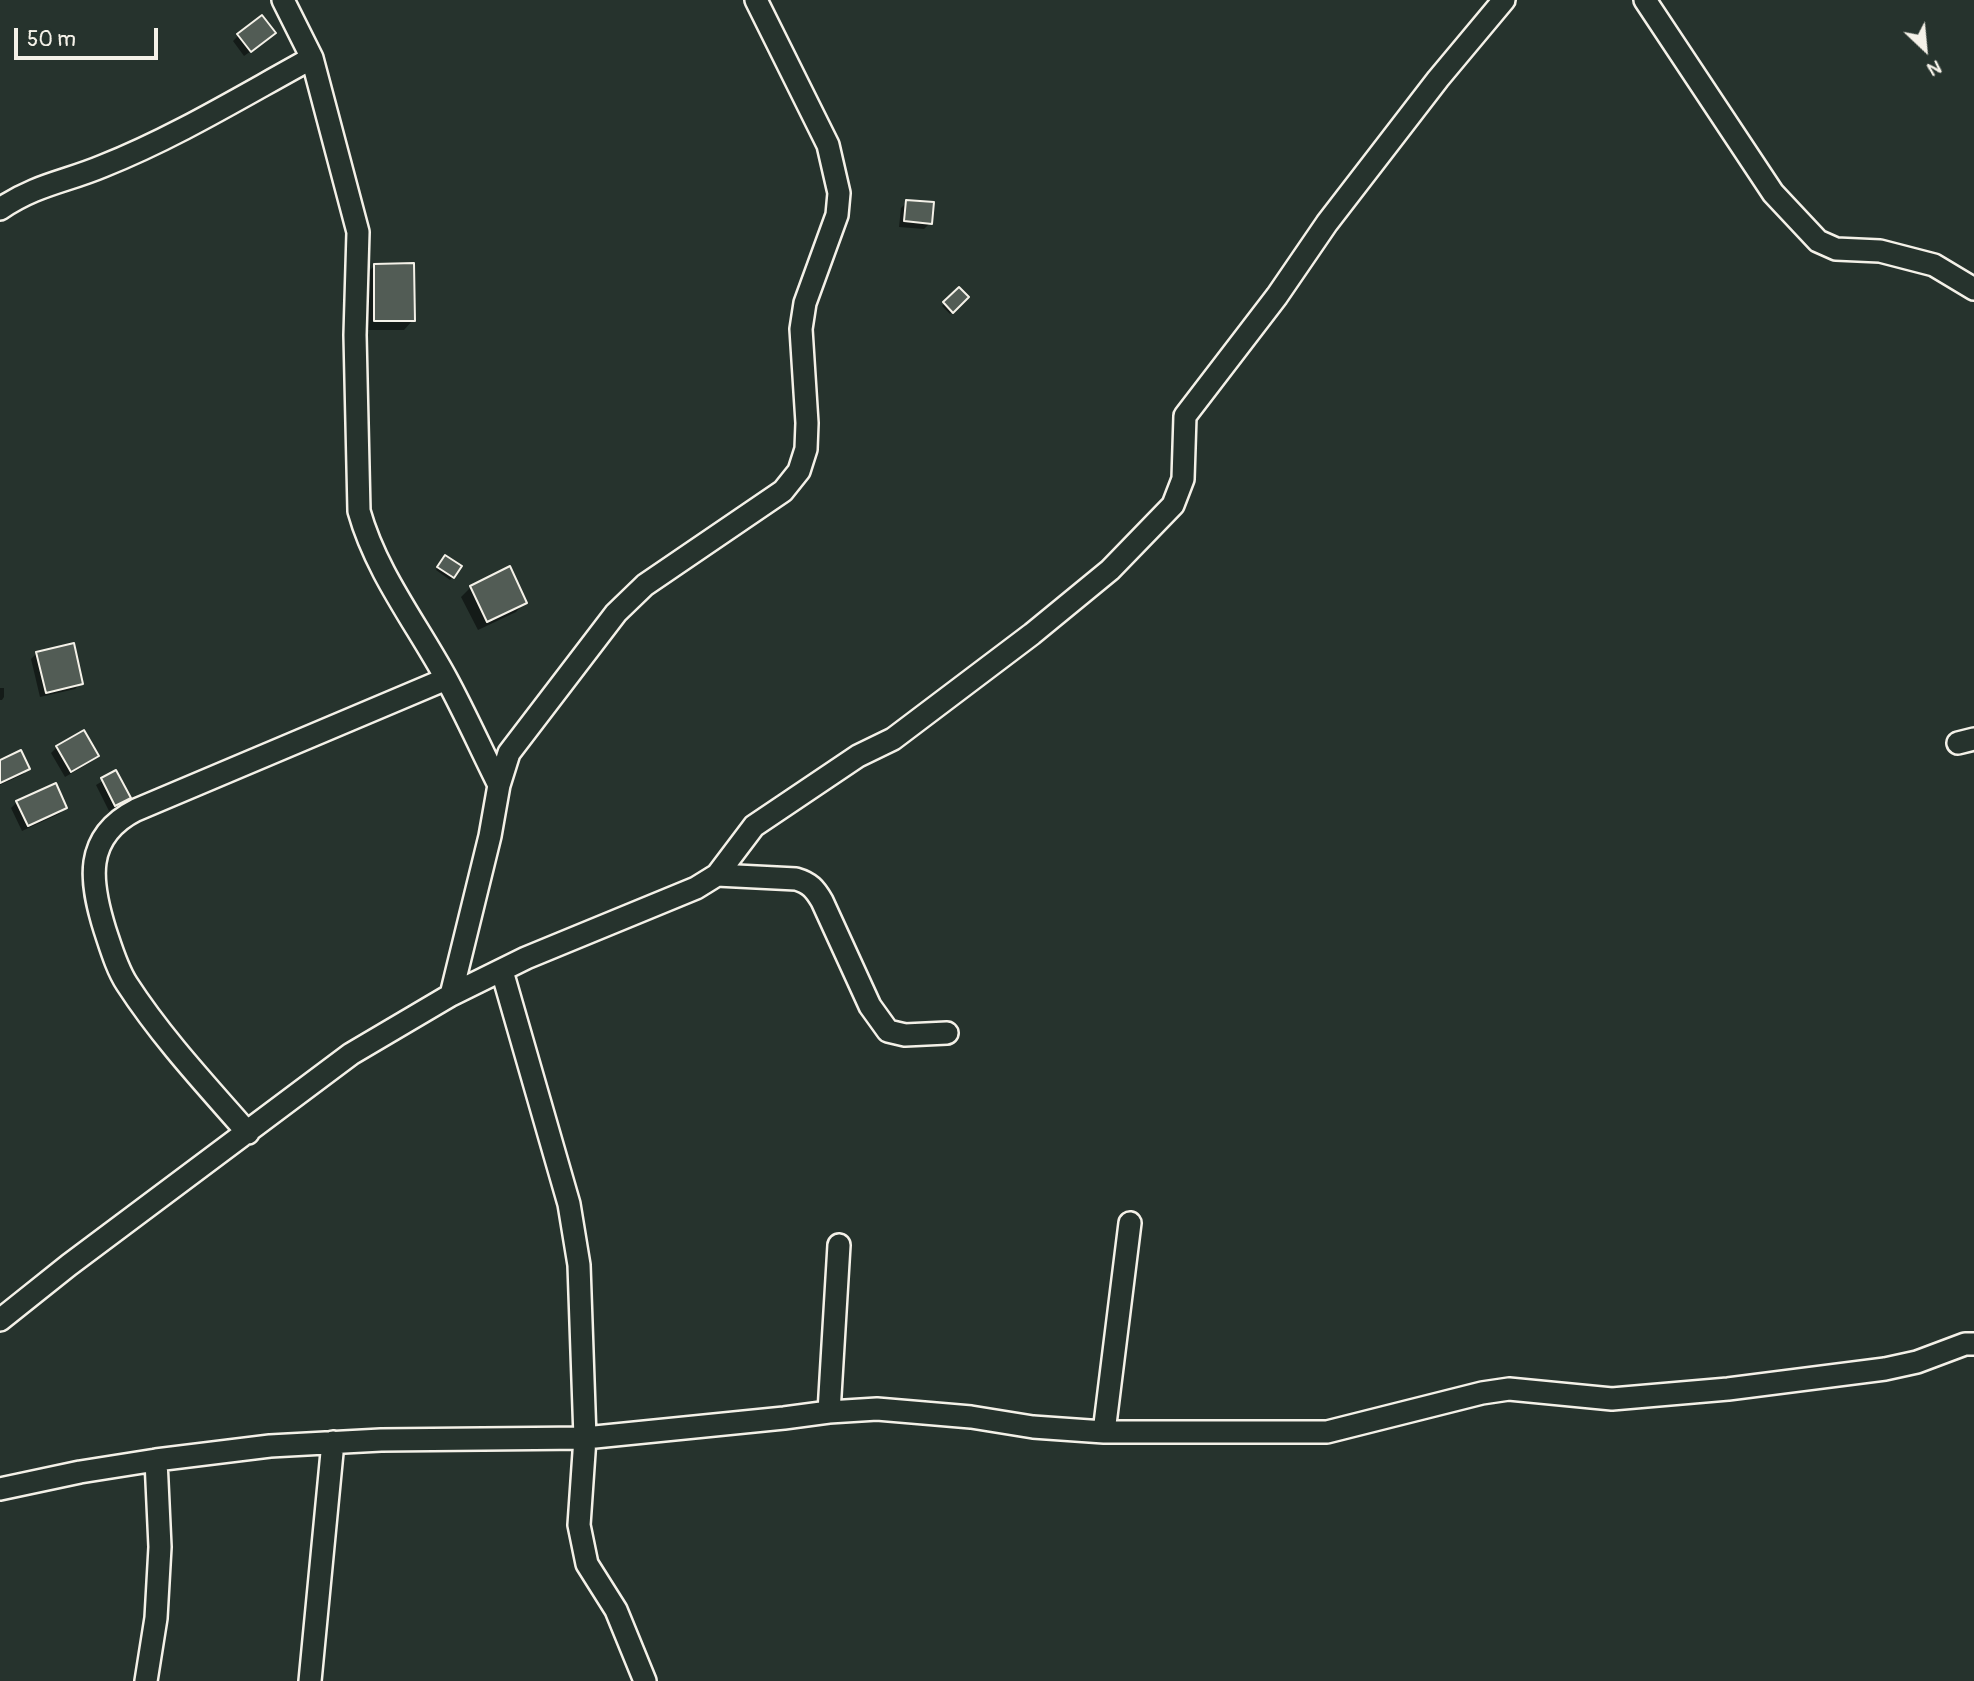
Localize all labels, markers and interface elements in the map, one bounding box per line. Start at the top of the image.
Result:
scale bar [18,14,161,58]
north arrow [1890,14,1960,84]
text: 50 m [27,26,76,53]
text: N [1923,54,1945,81]

